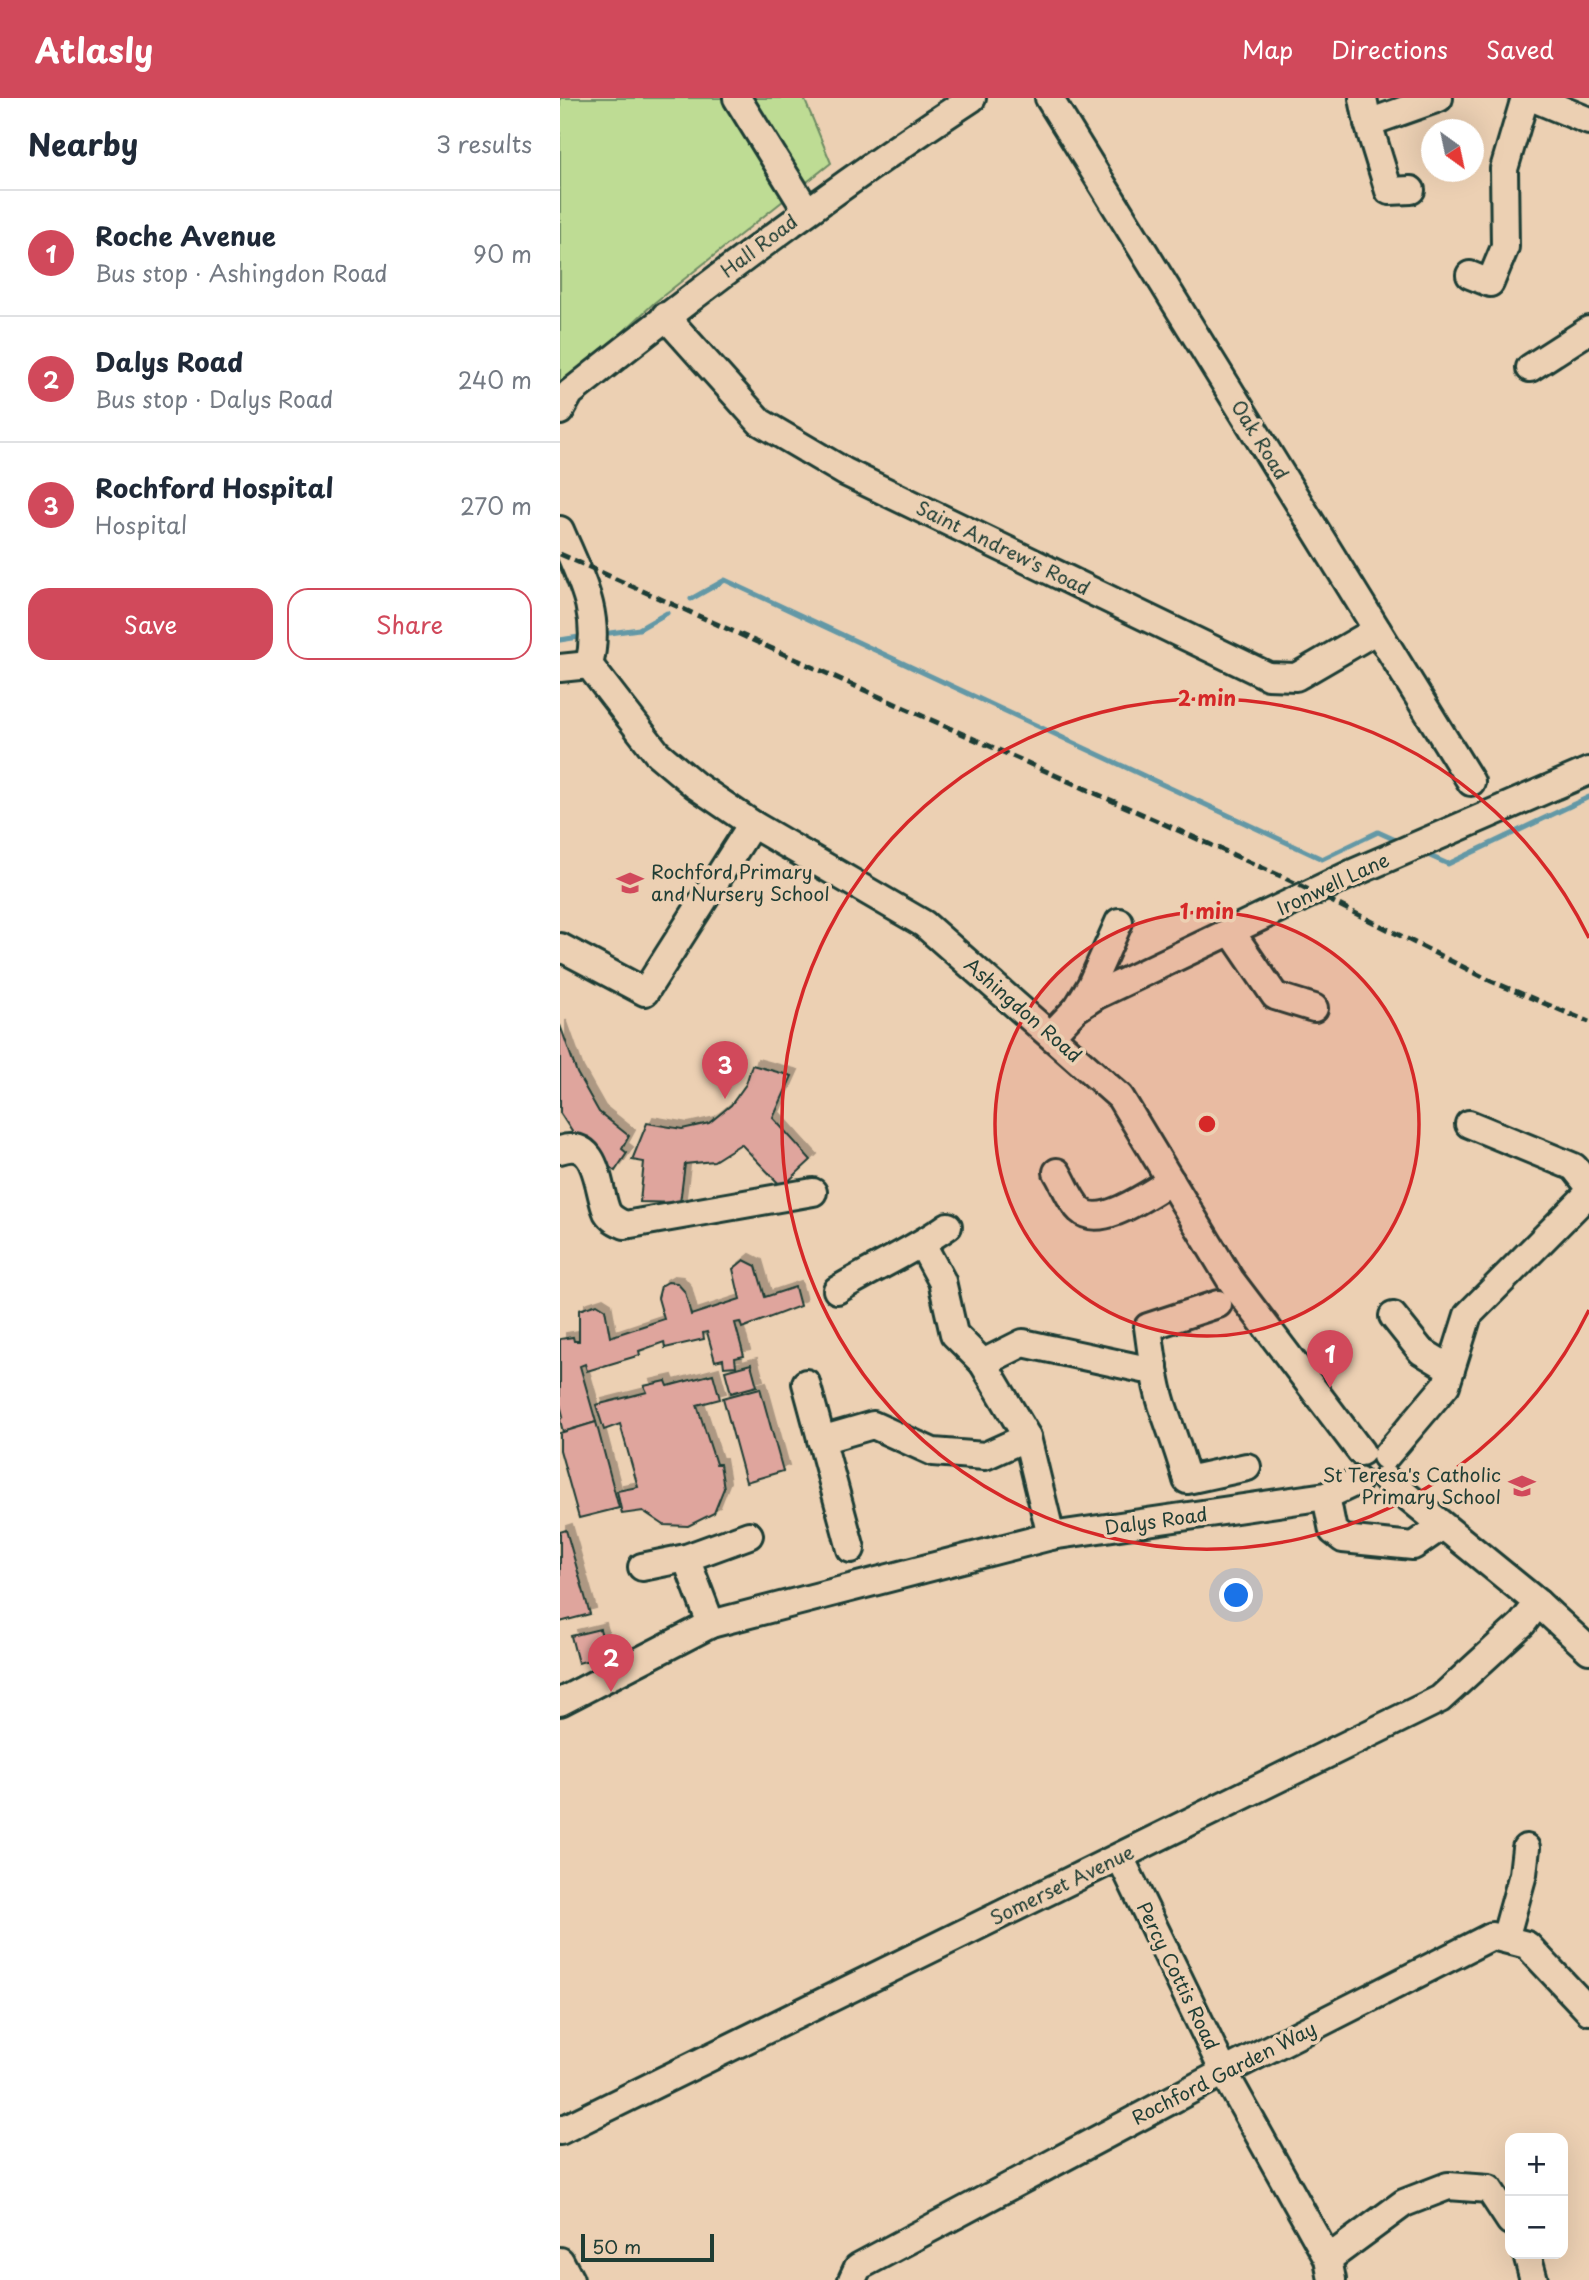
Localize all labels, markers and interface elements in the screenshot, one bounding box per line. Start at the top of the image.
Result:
text: Atlasly [35,24,153,74]
text: Map [1242,31,1293,67]
text: Directions [1331,31,1448,67]
text: Saved [1486,31,1554,67]
north arrow [1421,119,1484,182]
text: Nearby [28,121,138,166]
text: 3 results [436,126,532,161]
street label: Hall Road [714,207,803,283]
text: Roche Avenue [95,216,276,255]
text: 1 [46,236,57,271]
text: 90 m [473,236,532,271]
text: Bus stop · Ashingdon Road [95,255,388,290]
text: Dalys Road [95,342,243,381]
text: 2 [43,362,59,397]
text: 240 m [458,362,532,397]
text: Bus stop · Dalys Road [95,381,333,416]
street label: Oak Road [1225,394,1296,485]
text: Rochford Hospital [95,468,334,507]
text: 3 [43,488,59,523]
text: 270 m [460,488,532,523]
street label: Saint Andrew's Road [912,493,1095,601]
text: Hospital [95,507,187,542]
button: Save [28,588,273,660]
button: Share [287,588,532,660]
text: 2 min [1178,681,1236,713]
street label: Ironwell Lane [1272,845,1393,921]
place label: Rochford Primary and Nursery School [651,857,830,907]
school or university icon: Rochford Primary and Nursery School [615,868,645,898]
text: 1 min [1180,894,1234,926]
street label: Ashingdon Road [959,950,1089,1068]
pin: 3 [702,1041,748,1099]
centre of rings [1195,1112,1219,1136]
pin: 1 [1307,1330,1353,1388]
place label: St Teresa's Catholic Primary School [1323,1460,1501,1510]
school or university icon: St Teresa's Catholic Primary School [1507,1471,1537,1501]
street label: Dalys Road [1103,1499,1209,1541]
your location [1219,1578,1253,1612]
pin: 2 [588,1634,634,1692]
street label: Somerset Avenue [985,1837,1138,1931]
street label: Percy Cottis Road [1131,1897,1227,2054]
street label: Rochford Garden Way [1126,2013,1321,2131]
map controls [1505,2133,1568,2259]
button: + [1505,2133,1568,2196]
button: − [1505,2196,1568,2259]
scale bar [581,2231,714,2263]
text: 50 m [592,2232,641,2260]

